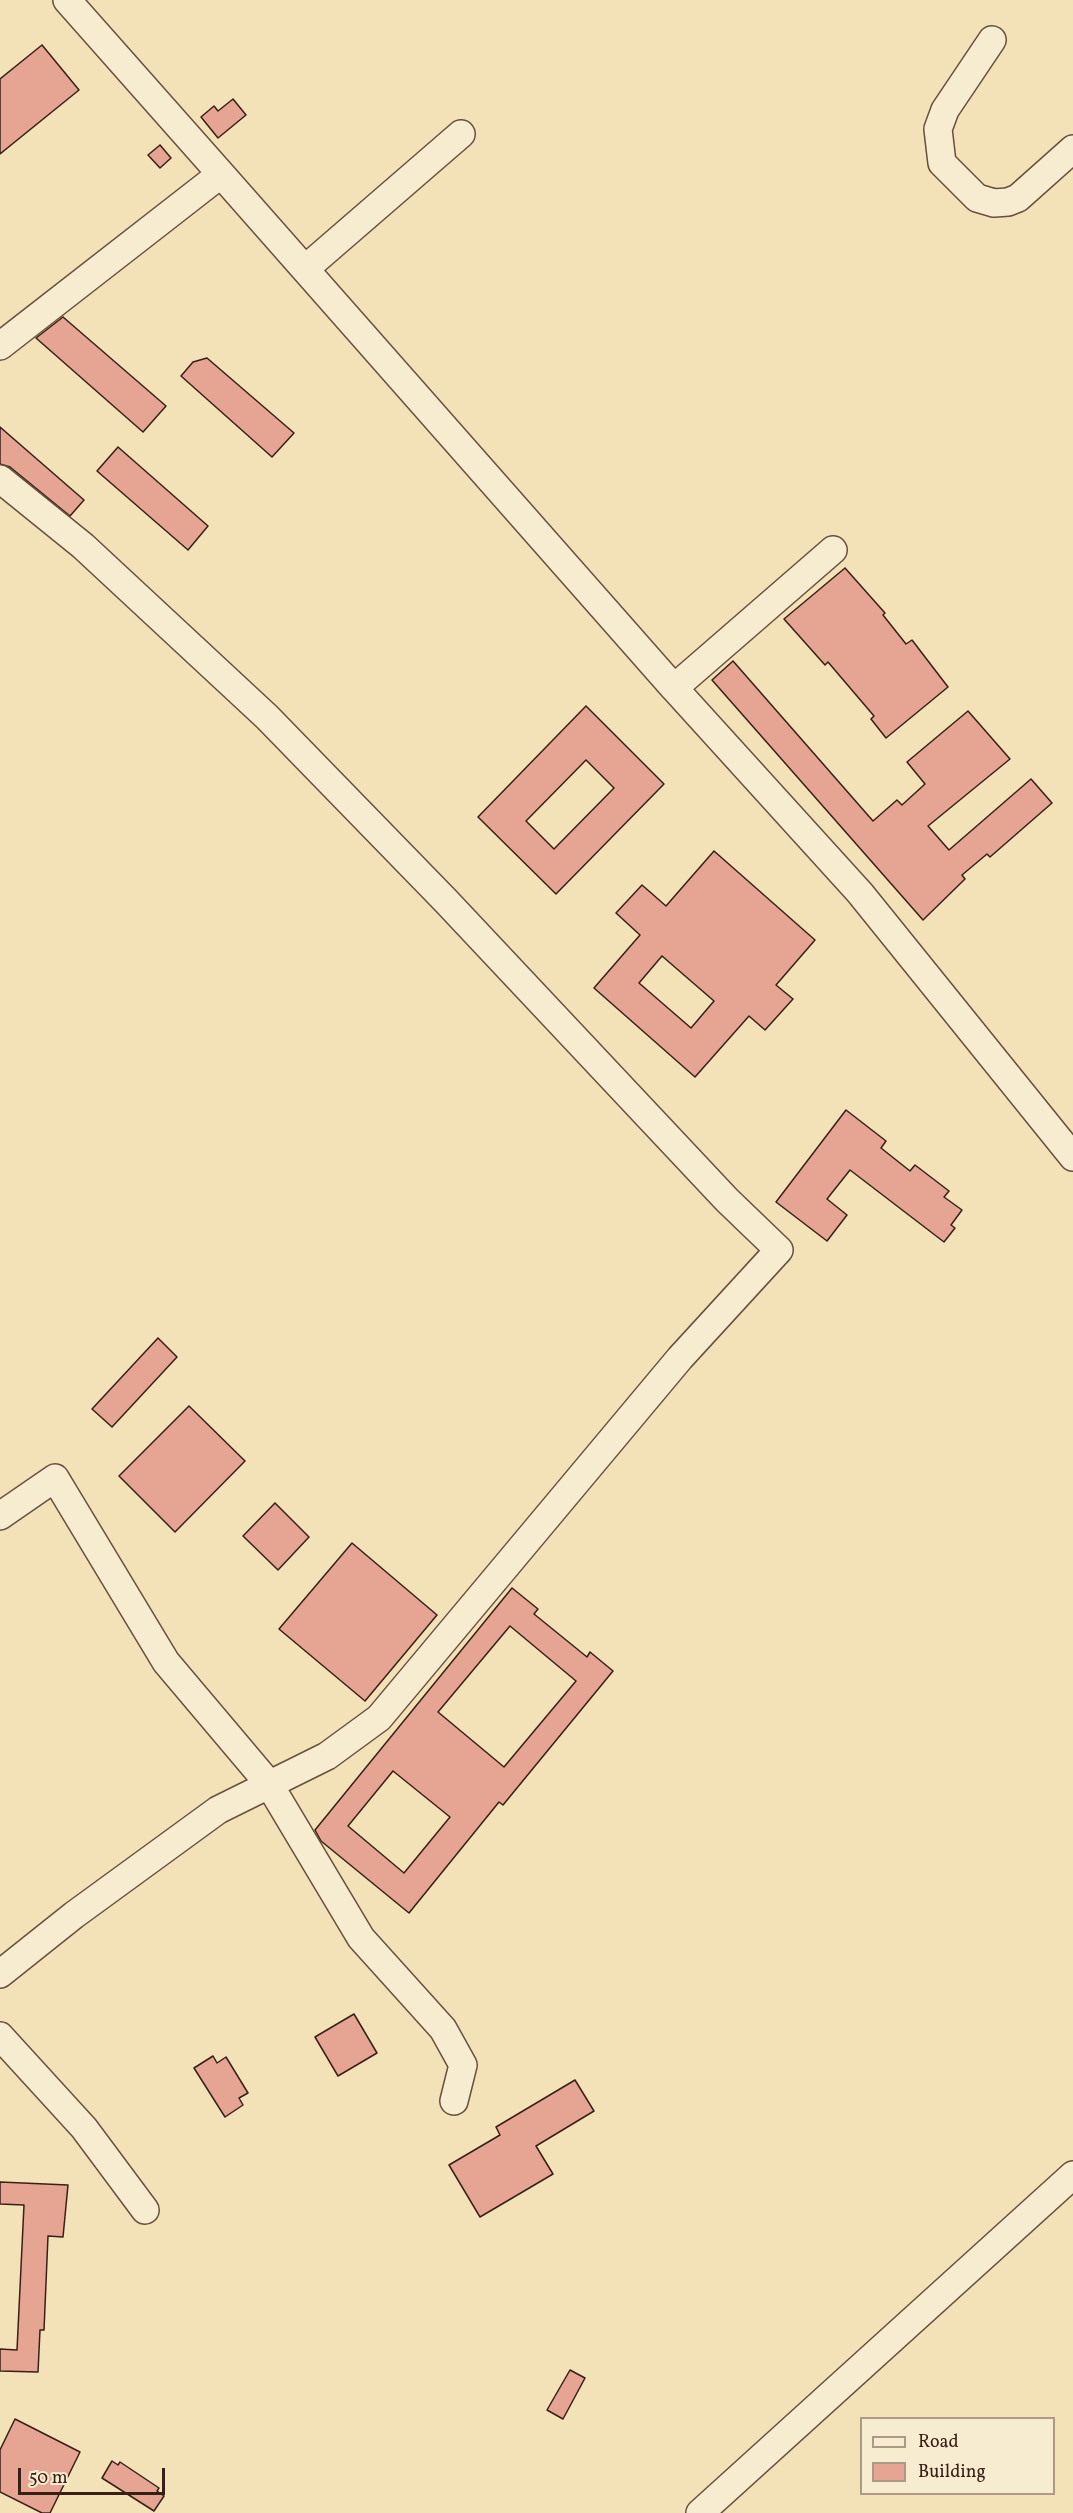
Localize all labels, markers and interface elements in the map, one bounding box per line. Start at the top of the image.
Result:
legend [860,2417,1055,2495]
text: Road [918,2430,959,2455]
scale bar [21,2456,168,2494]
text: Building [918,2460,986,2485]
text: 50 m [29,2466,68,2491]

